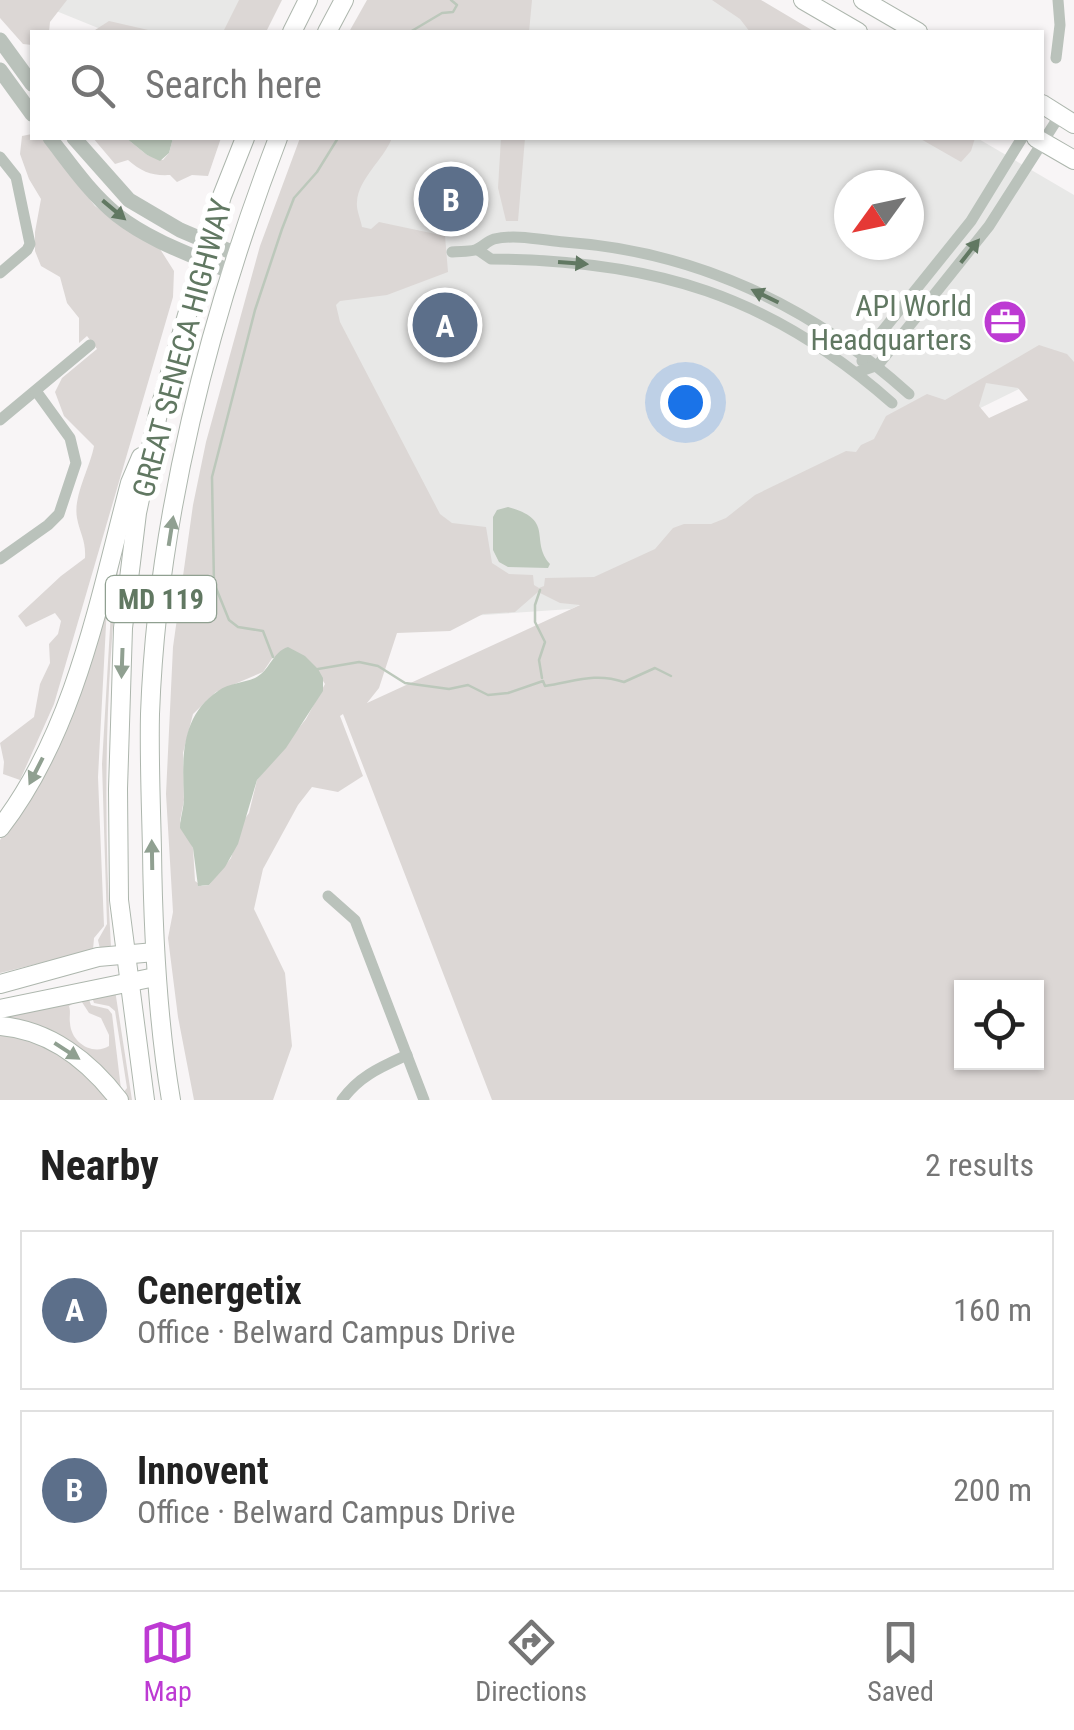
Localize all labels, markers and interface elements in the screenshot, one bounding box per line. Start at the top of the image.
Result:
search box [30,30,1044,140]
icon: search [65,58,120,113]
text: Search here [145,63,322,107]
pin: B [418,162,484,236]
north arrow [834,170,924,260]
street label: GREAT SENECA HIGHWAY [125,195,239,501]
one-way arrow [102,199,127,221]
one-way arrow [959,238,980,264]
one-way arrow [557,255,589,271]
one-way arrow [751,287,780,304]
pin: A [412,288,478,362]
place label: API World Headquarters [811,288,972,357]
office icon: API World Headquarters [982,299,1028,345]
your location [660,377,711,428]
one-way arrow [164,514,179,546]
road number: MD 119 [106,576,216,622]
one-way arrow [113,647,129,679]
one-way arrow [28,756,45,785]
one-way arrow [143,838,159,870]
map controls [954,980,1044,1070]
button: locate [954,980,1044,1070]
one-way arrow [53,1041,81,1059]
text: Nearby [40,1141,159,1190]
text: 2 results [925,1146,1034,1184]
text: Cenergetix [137,1269,302,1313]
text: A [65,1291,84,1329]
text: 160 m [953,1291,1032,1329]
text: Office · Belward Campus Drive [137,1313,516,1351]
text: Innovent [137,1449,269,1493]
text: B [66,1471,83,1509]
text: 200 m [953,1471,1032,1509]
text: Office · Belward Campus Drive [137,1493,516,1531]
tab: Map [140,1615,195,1708]
tab: Directions [475,1615,587,1708]
tab: Saved [867,1615,934,1708]

